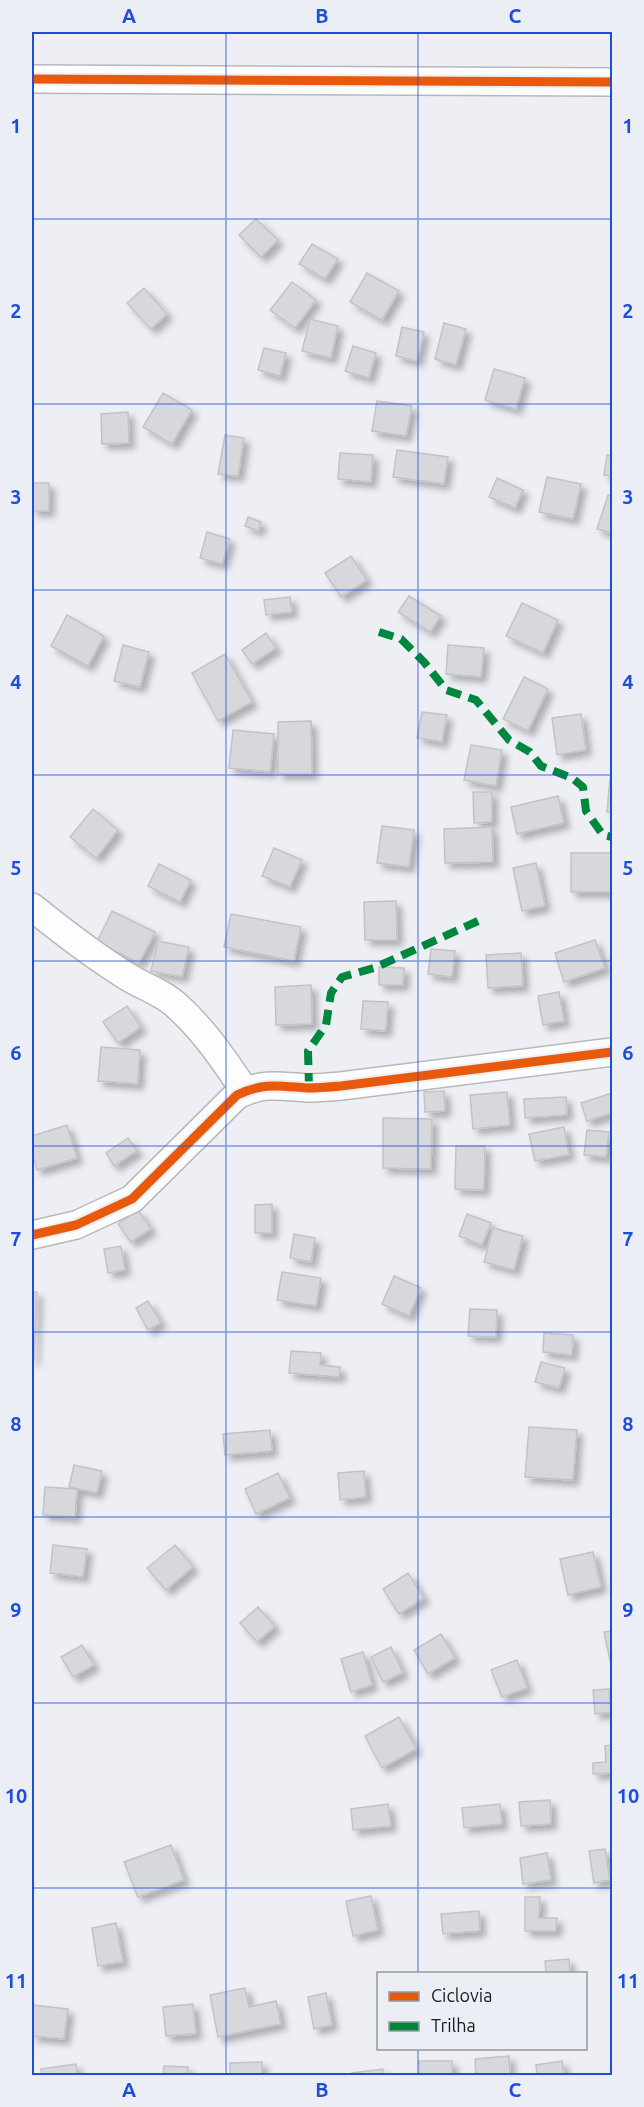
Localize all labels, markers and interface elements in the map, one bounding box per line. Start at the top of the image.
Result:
text: A [122,4,136,27]
text: B [315,4,329,27]
text: C [509,4,522,27]
text: 1 [10,114,22,137]
text: 1 [622,114,634,137]
text: 2 [10,299,22,322]
text: 2 [622,299,634,322]
text: 3 [10,485,22,508]
text: 3 [622,485,634,508]
text: 4 [10,670,22,693]
text: 4 [622,670,634,693]
text: 5 [10,856,22,879]
text: 5 [622,856,634,879]
text: 6 [10,1041,22,1064]
text: 6 [622,1041,634,1064]
text: 7 [10,1227,22,1250]
text: 7 [622,1227,634,1250]
text: 8 [10,1412,22,1435]
text: 8 [622,1412,634,1435]
text: 9 [10,1598,22,1621]
text: 9 [622,1598,634,1621]
text: 10 [5,1784,27,1807]
text: 10 [617,1784,639,1807]
text: 11 [5,1969,27,1992]
text: 11 [617,1969,639,1992]
legend [377,1972,587,2050]
text: Ciclovia [431,1985,492,2005]
text: Trilha [431,2015,476,2035]
text: A [122,2078,136,2101]
text: B [315,2078,329,2101]
text: C [509,2078,522,2101]

